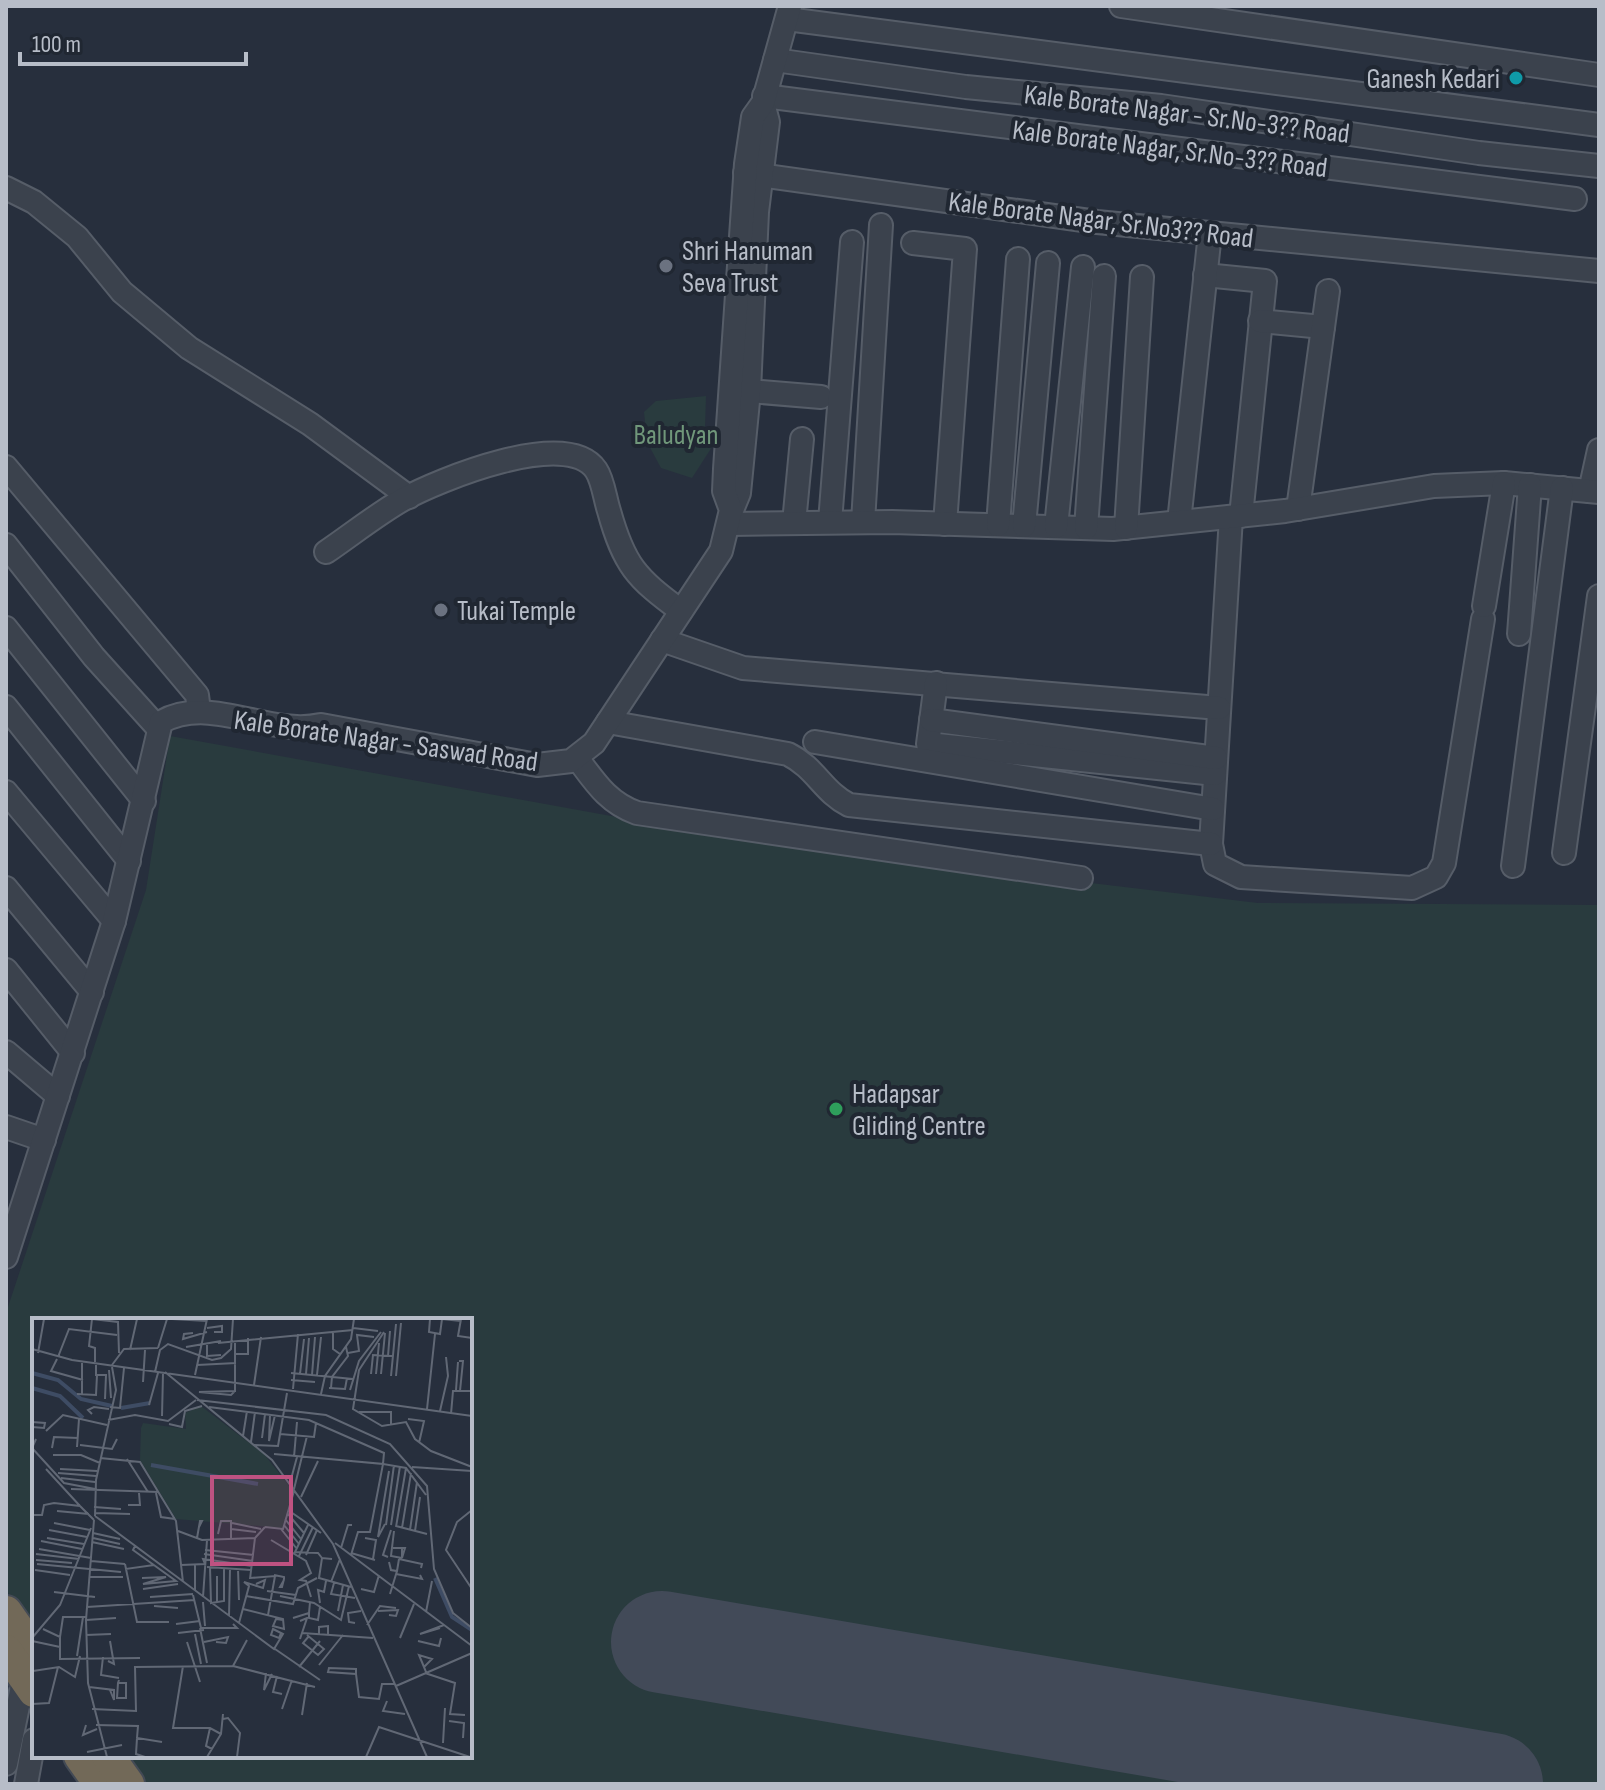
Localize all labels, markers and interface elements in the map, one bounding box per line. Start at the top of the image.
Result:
scale bar [20,16,246,66]
text: 100 m [32,30,81,59]
place label: Ganesh Kedari [1367,63,1500,96]
marker: Ganesh Kedari [1507,69,1525,87]
street label: Kale Borate Nagar - Sr.No-3?? Road [1022,78,1351,151]
street label: Kale Borate Nagar, Sr.No-3?? Road [1010,114,1329,185]
street label: Kale Borate Nagar, Sr.No3?? Road [947,185,1255,256]
place label: Shri Hanuman Seva Trust [682,235,813,300]
marker: Shri Hanuman Seva Trust [657,257,675,275]
park label: Baludyan [633,419,719,452]
place label: Tukai Temple [457,595,576,628]
marker: Tukai Temple [432,601,450,619]
street label: Kale Borate Nagar - Saswad Road [232,704,540,779]
place label: Hadapsar Gliding Centre [852,1078,986,1143]
marker: Hadapsar Gliding Centre [827,1100,845,1118]
inset map [32,1318,472,1758]

